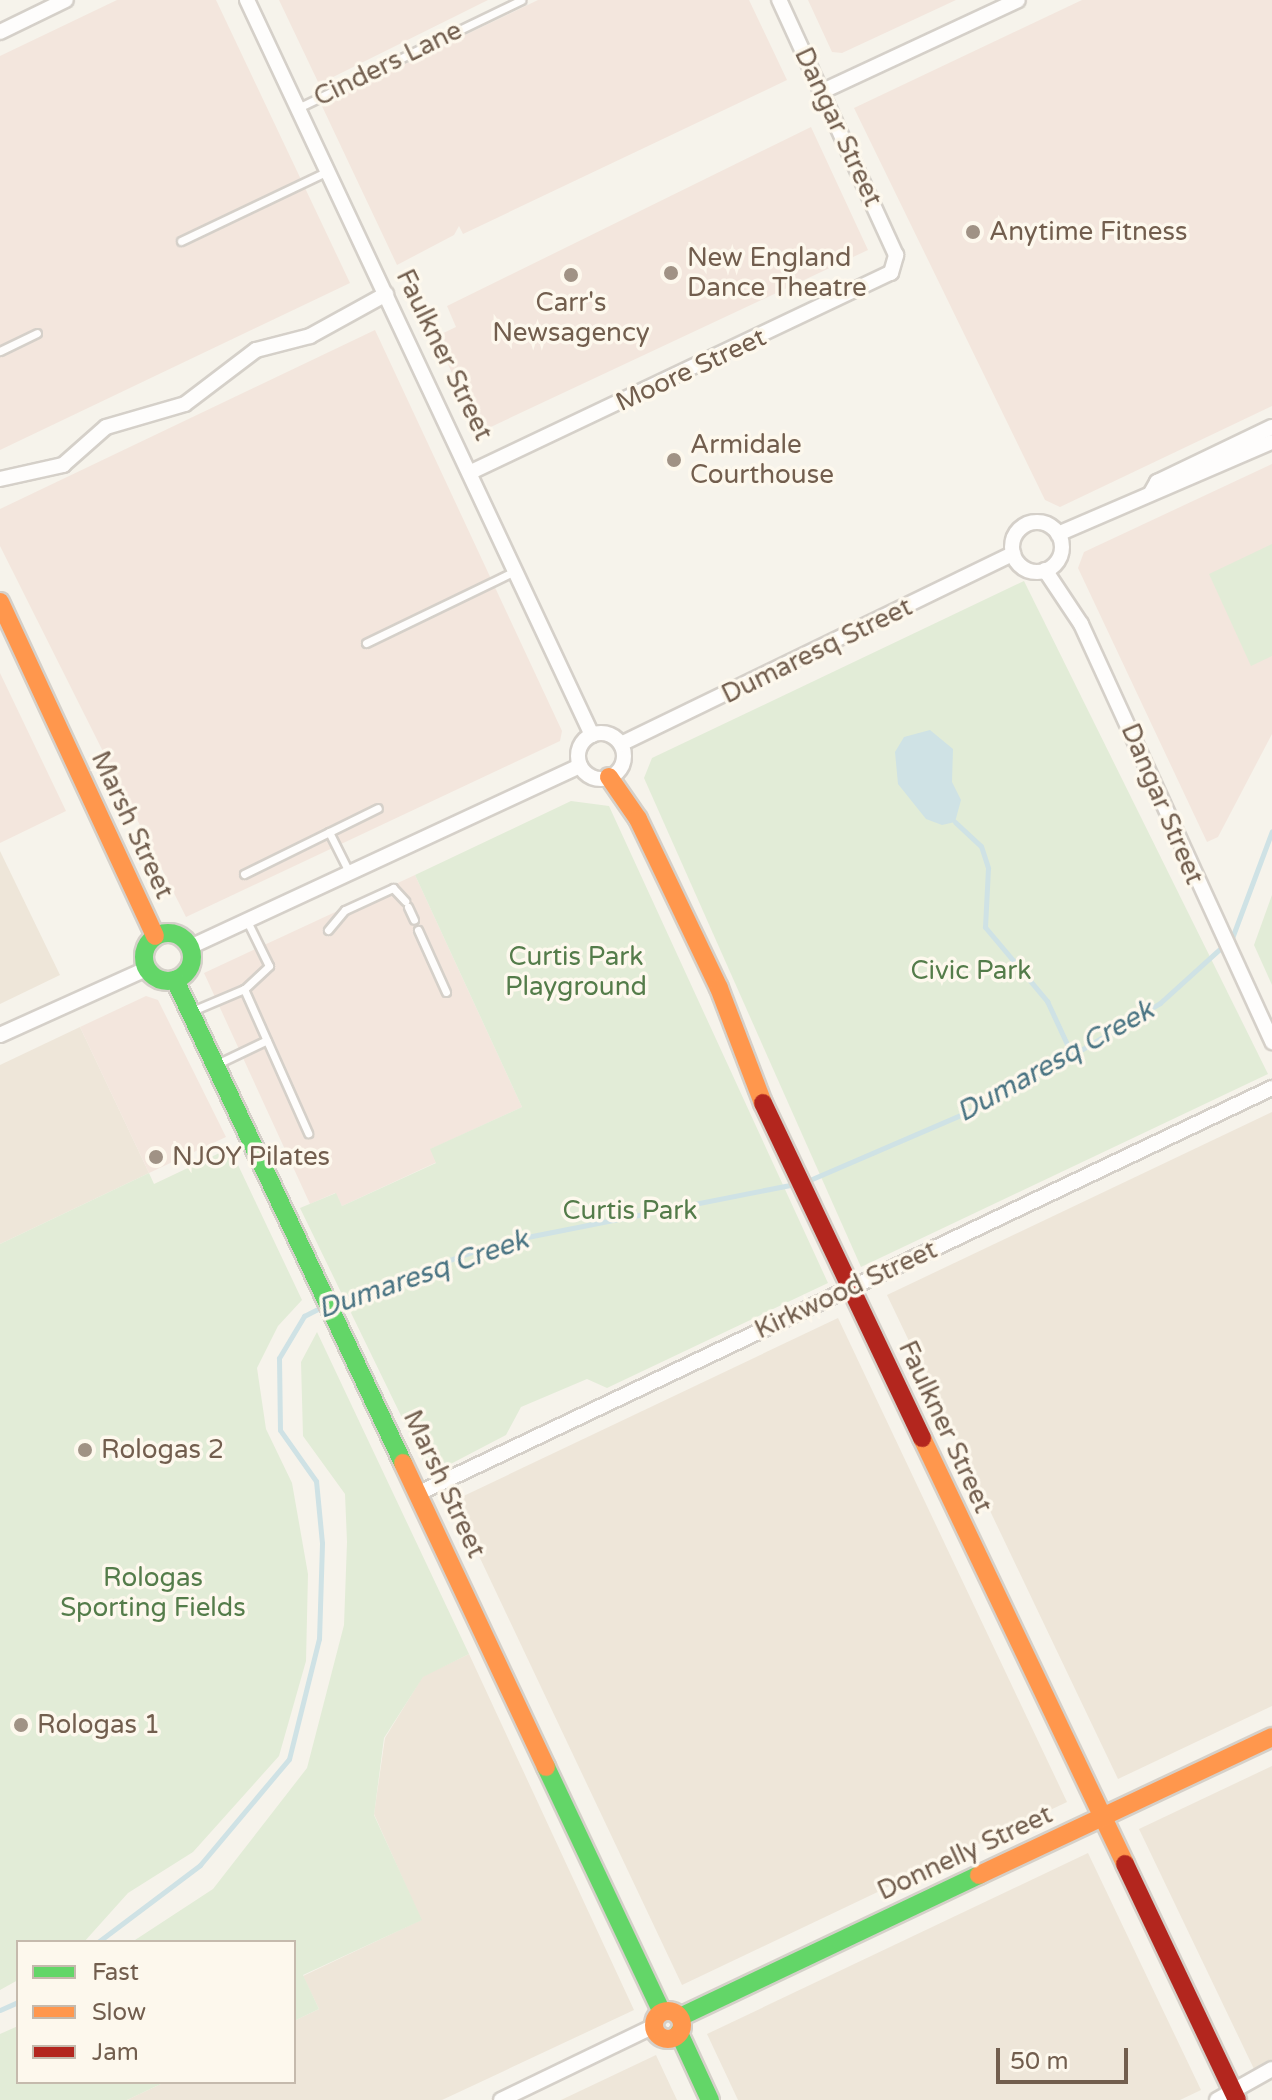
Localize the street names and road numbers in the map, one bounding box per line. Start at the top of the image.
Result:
street label: Cinders Lane [309,15,467,113]
street label: Dangar Street [788,43,888,211]
street label: Faulkner Street [389,264,499,446]
street label: Moore Street [611,322,771,418]
street label: Dumaresq Street [717,591,917,711]
street label: Dangar Street [1114,719,1210,889]
street label: Marsh Street [84,746,180,904]
street label: Kirkwood Street [750,1234,942,1346]
street label: Faulkner Street [891,1336,999,1518]
street label: Marsh Street [396,1405,492,1563]
street label: Donnelly Street [873,1799,1057,1907]

